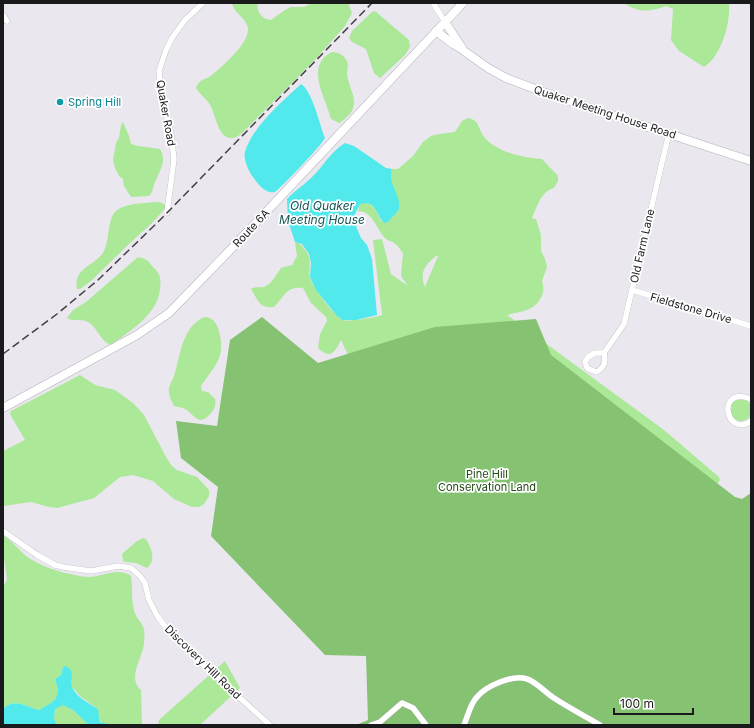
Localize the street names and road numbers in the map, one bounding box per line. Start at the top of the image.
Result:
street label: Quaker Road [153,79,179,147]
street label: Quaker Meeting House Road [532,82,678,142]
street label: Route 6A [230,206,273,250]
street label: Old Farm Lane [627,208,657,284]
street label: Fieldstone Drive [649,290,733,326]
street label: Discovery Hill Road [162,622,244,702]

